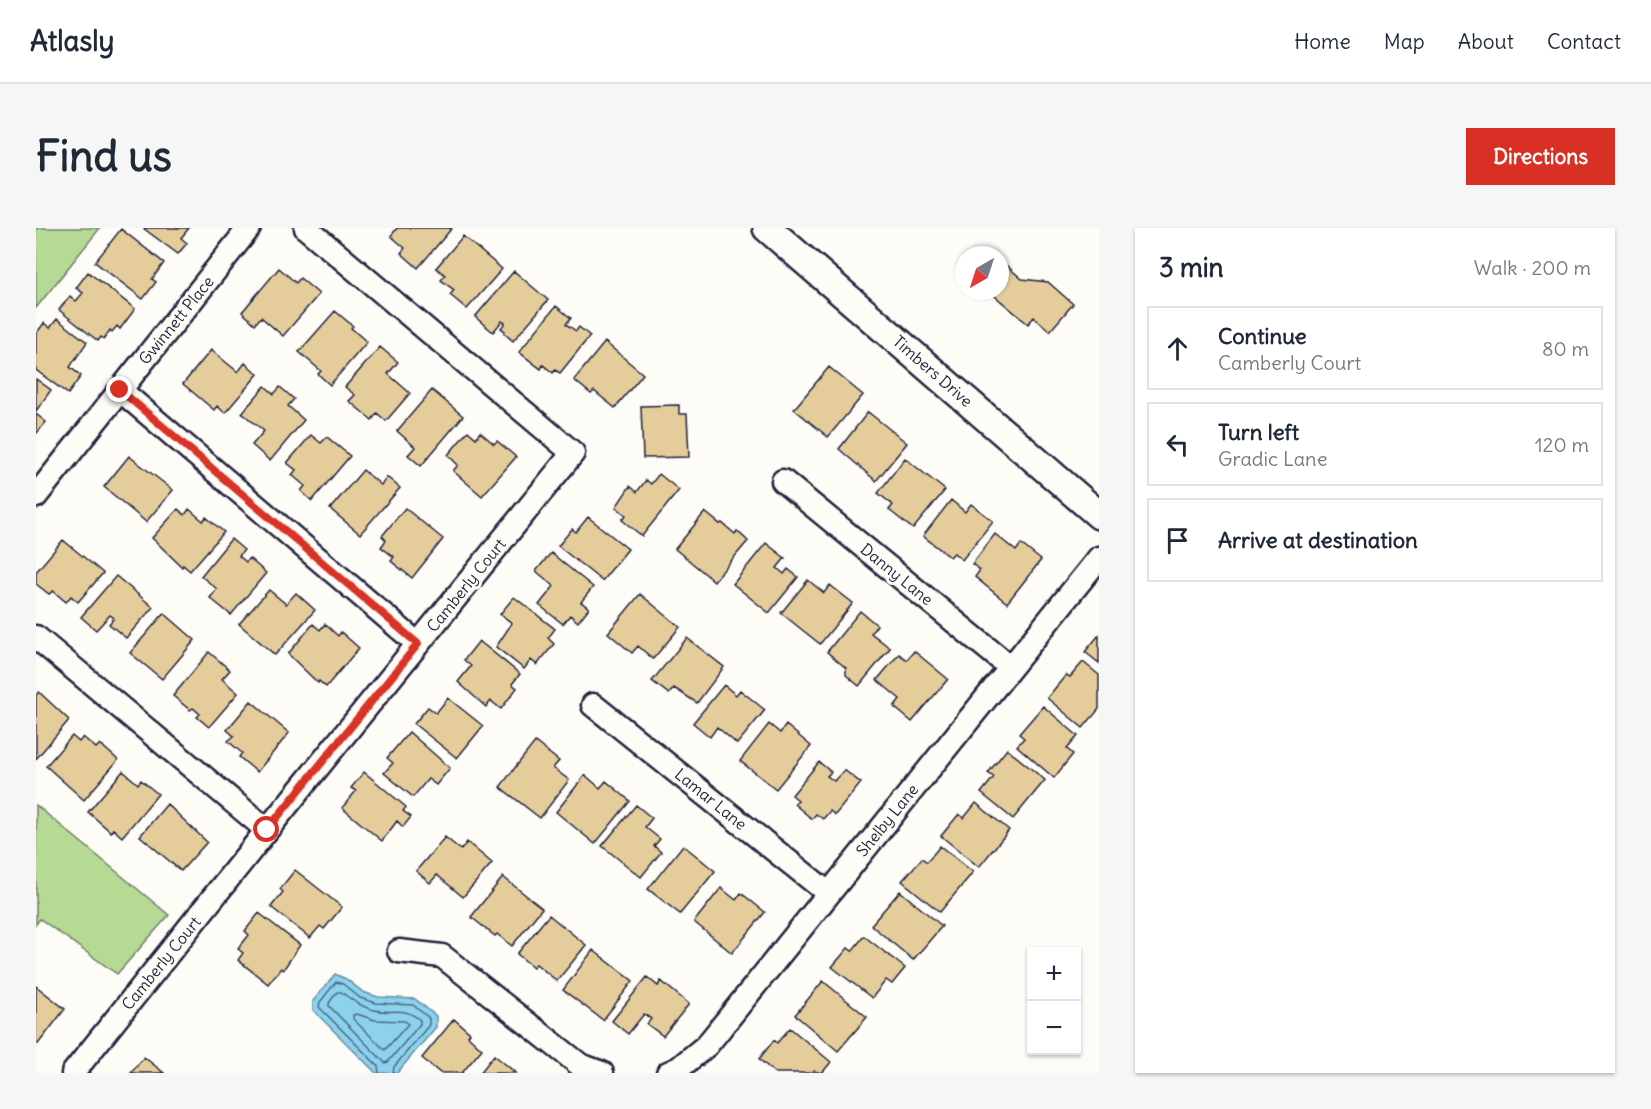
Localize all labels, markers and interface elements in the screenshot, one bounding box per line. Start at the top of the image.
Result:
text: Atlasly [30,23,114,59]
text: Home [1294,28,1351,55]
text: Map [1384,28,1425,55]
text: About [1458,28,1514,55]
text: Contact [1547,28,1621,55]
button: Directions [1466,128,1615,185]
text: Find us [36,130,172,182]
north arrow [955,246,1009,300]
text: 3 min [1159,251,1224,284]
text: Walk · 200 m [1474,255,1591,280]
street label: Gwinnett Place [134,272,218,368]
text: Continue [1218,322,1307,350]
street label: Timbers Drive [889,331,977,411]
icon: ahead [1161,332,1194,365]
text: 80 m [1542,336,1589,361]
text: Camberly Court [1218,350,1361,375]
route end [106,376,132,402]
text: Turn left [1218,418,1299,446]
icon: left [1161,428,1194,461]
text: 120 m [1535,432,1589,457]
text: Gradic Lane [1218,446,1327,471]
icon: arrive [1161,524,1194,557]
text: Arrive at destination [1218,526,1418,554]
street label: Camberly Court [422,534,510,636]
street label: Danny Lane [857,539,937,609]
street label: Lamar Lane [671,764,751,834]
street label: Shelby Lane [852,780,922,860]
route start [253,816,279,842]
street label: Camberly Court [117,912,205,1014]
map controls [1027,947,1081,1055]
button: + [1027,947,1081,1001]
button: − [1027,1001,1081,1055]

